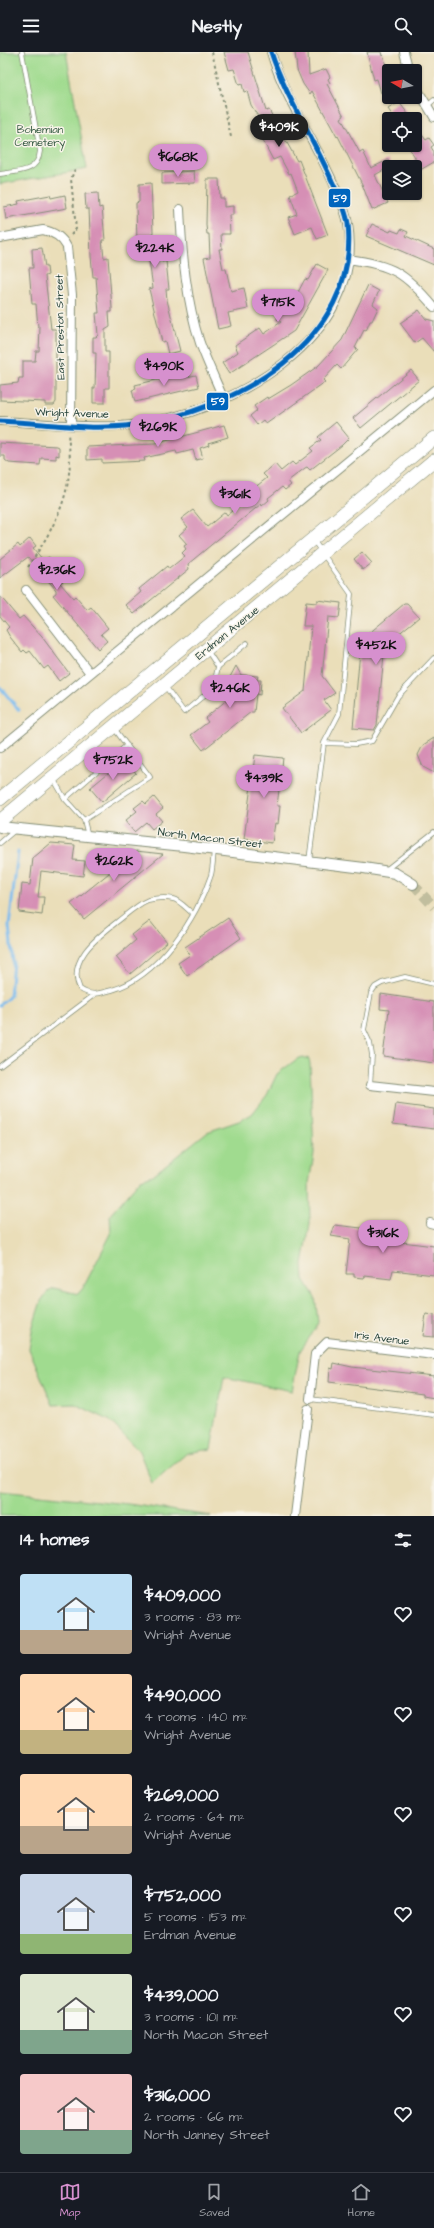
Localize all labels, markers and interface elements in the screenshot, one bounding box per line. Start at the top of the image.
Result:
text: Nestly [192,14,242,39]
icon: menu [20,15,42,37]
icon: search [392,15,414,37]
north arrow [382,64,422,104]
map controls [382,64,422,200]
button: locate [382,112,422,152]
pin: $409K [251,114,307,148]
text: $409K [259,118,299,136]
park label: Bohemian Cemetery [15,122,65,151]
pin: $668K [150,144,206,178]
text: $668K [158,148,198,166]
button: layers [382,160,422,200]
line badge: 59 [328,188,351,208]
text: 59 [333,191,347,206]
pin: $224K [127,235,183,269]
text: $224K [136,239,174,257]
street label: East Preston Street [52,274,68,380]
pin: $715K [250,289,306,323]
text: $715K [261,293,295,311]
pin: $490K [136,353,192,387]
text: $490K [144,357,184,375]
line badge: 59 [206,392,229,411]
text: 59 [211,394,225,409]
street label: Wright Avenue [35,404,109,423]
pin: $269K [130,414,186,448]
text: $269K [139,418,177,436]
pin: $361K [207,481,263,515]
text: $361K [219,485,251,503]
pin: $236K [29,557,85,591]
text: $236K [38,561,76,579]
street label: Erdman Avenue [192,603,262,663]
pin: $452K [348,632,404,666]
text: $452K [356,636,396,654]
pin: $246K [202,675,258,709]
text: $246K [210,679,250,697]
pin: $752K [85,747,141,781]
text: $752K [93,751,133,769]
pin: $439K [236,765,292,799]
text: $439K [245,769,283,787]
street label: North Macon Street [157,824,264,852]
pin: $262K [86,848,142,882]
text: $262K [95,852,133,870]
pin: $316K [355,1220,411,1254]
text: $316K [367,1224,399,1242]
street label: Iris Avenue [354,1327,410,1349]
text: 14 homes [20,1528,90,1552]
icon: filters [392,1529,414,1551]
text: $409,000 [144,1584,221,1608]
icon: home [52,1590,100,1638]
icon: heart [392,1603,414,1625]
text: 3 rooms · 83 m² [144,1608,242,1626]
text: Wright Avenue [144,1626,231,1644]
text: $490,000 [144,1684,221,1708]
icon: home [52,1690,100,1738]
icon: heart [392,1703,414,1725]
text: 4 rooms · 140 m² [144,1708,248,1726]
text: Wright Avenue [144,1726,231,1744]
text: $269,000 [144,1784,219,1808]
icon: home [52,1790,100,1838]
icon: heart [392,1803,414,1825]
text: 2 rooms · 64 m² [144,1808,245,1826]
text: Wright Avenue [144,1826,231,1844]
text: $752,000 [144,1884,221,1908]
icon: home [52,1890,100,1938]
icon: heart [392,1903,414,1925]
text: 5 rooms · 153 m² [144,1908,247,1926]
text: Erdman Avenue [144,1926,236,1944]
text: $439,000 [144,1984,219,2008]
icon: home [52,1990,100,2038]
icon: heart [392,2003,414,2025]
text: 3 rooms · 101 m² [144,2008,238,2026]
text: North Macon Street [144,2026,268,2044]
text: $316,000 [144,2084,210,2108]
icon: home [52,2090,100,2138]
icon: heart [392,2103,414,2125]
text: 2 rooms · 66 m² [144,2108,244,2126]
text: North Janney Street [144,2126,270,2144]
tab: Map [59,2181,81,2220]
tab: Saved [199,2181,229,2220]
tab: Home [348,2181,375,2220]

